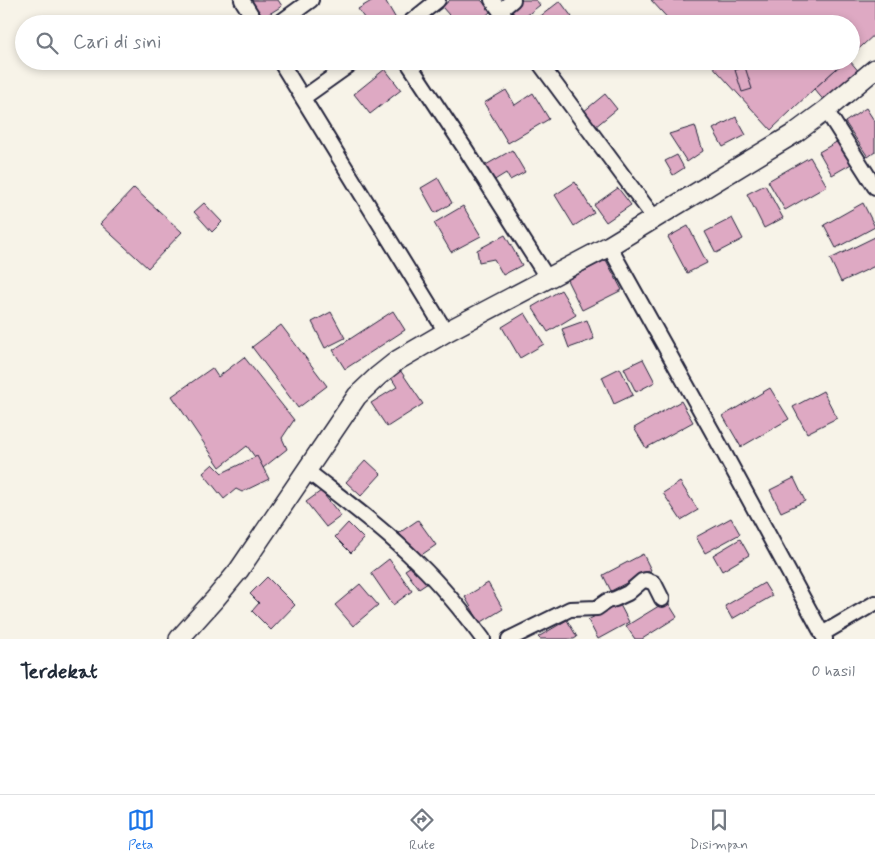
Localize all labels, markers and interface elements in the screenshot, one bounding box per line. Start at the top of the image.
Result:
search box [15,15,860,70]
icon: search [33,29,61,57]
text: Cari di sini [73,30,161,55]
text: Terdekat [20,658,98,686]
text: 0 hasil [811,661,855,682]
tab: Peta [127,806,155,854]
tab: Rute [408,806,436,854]
tab: Disimpan [689,806,748,854]

